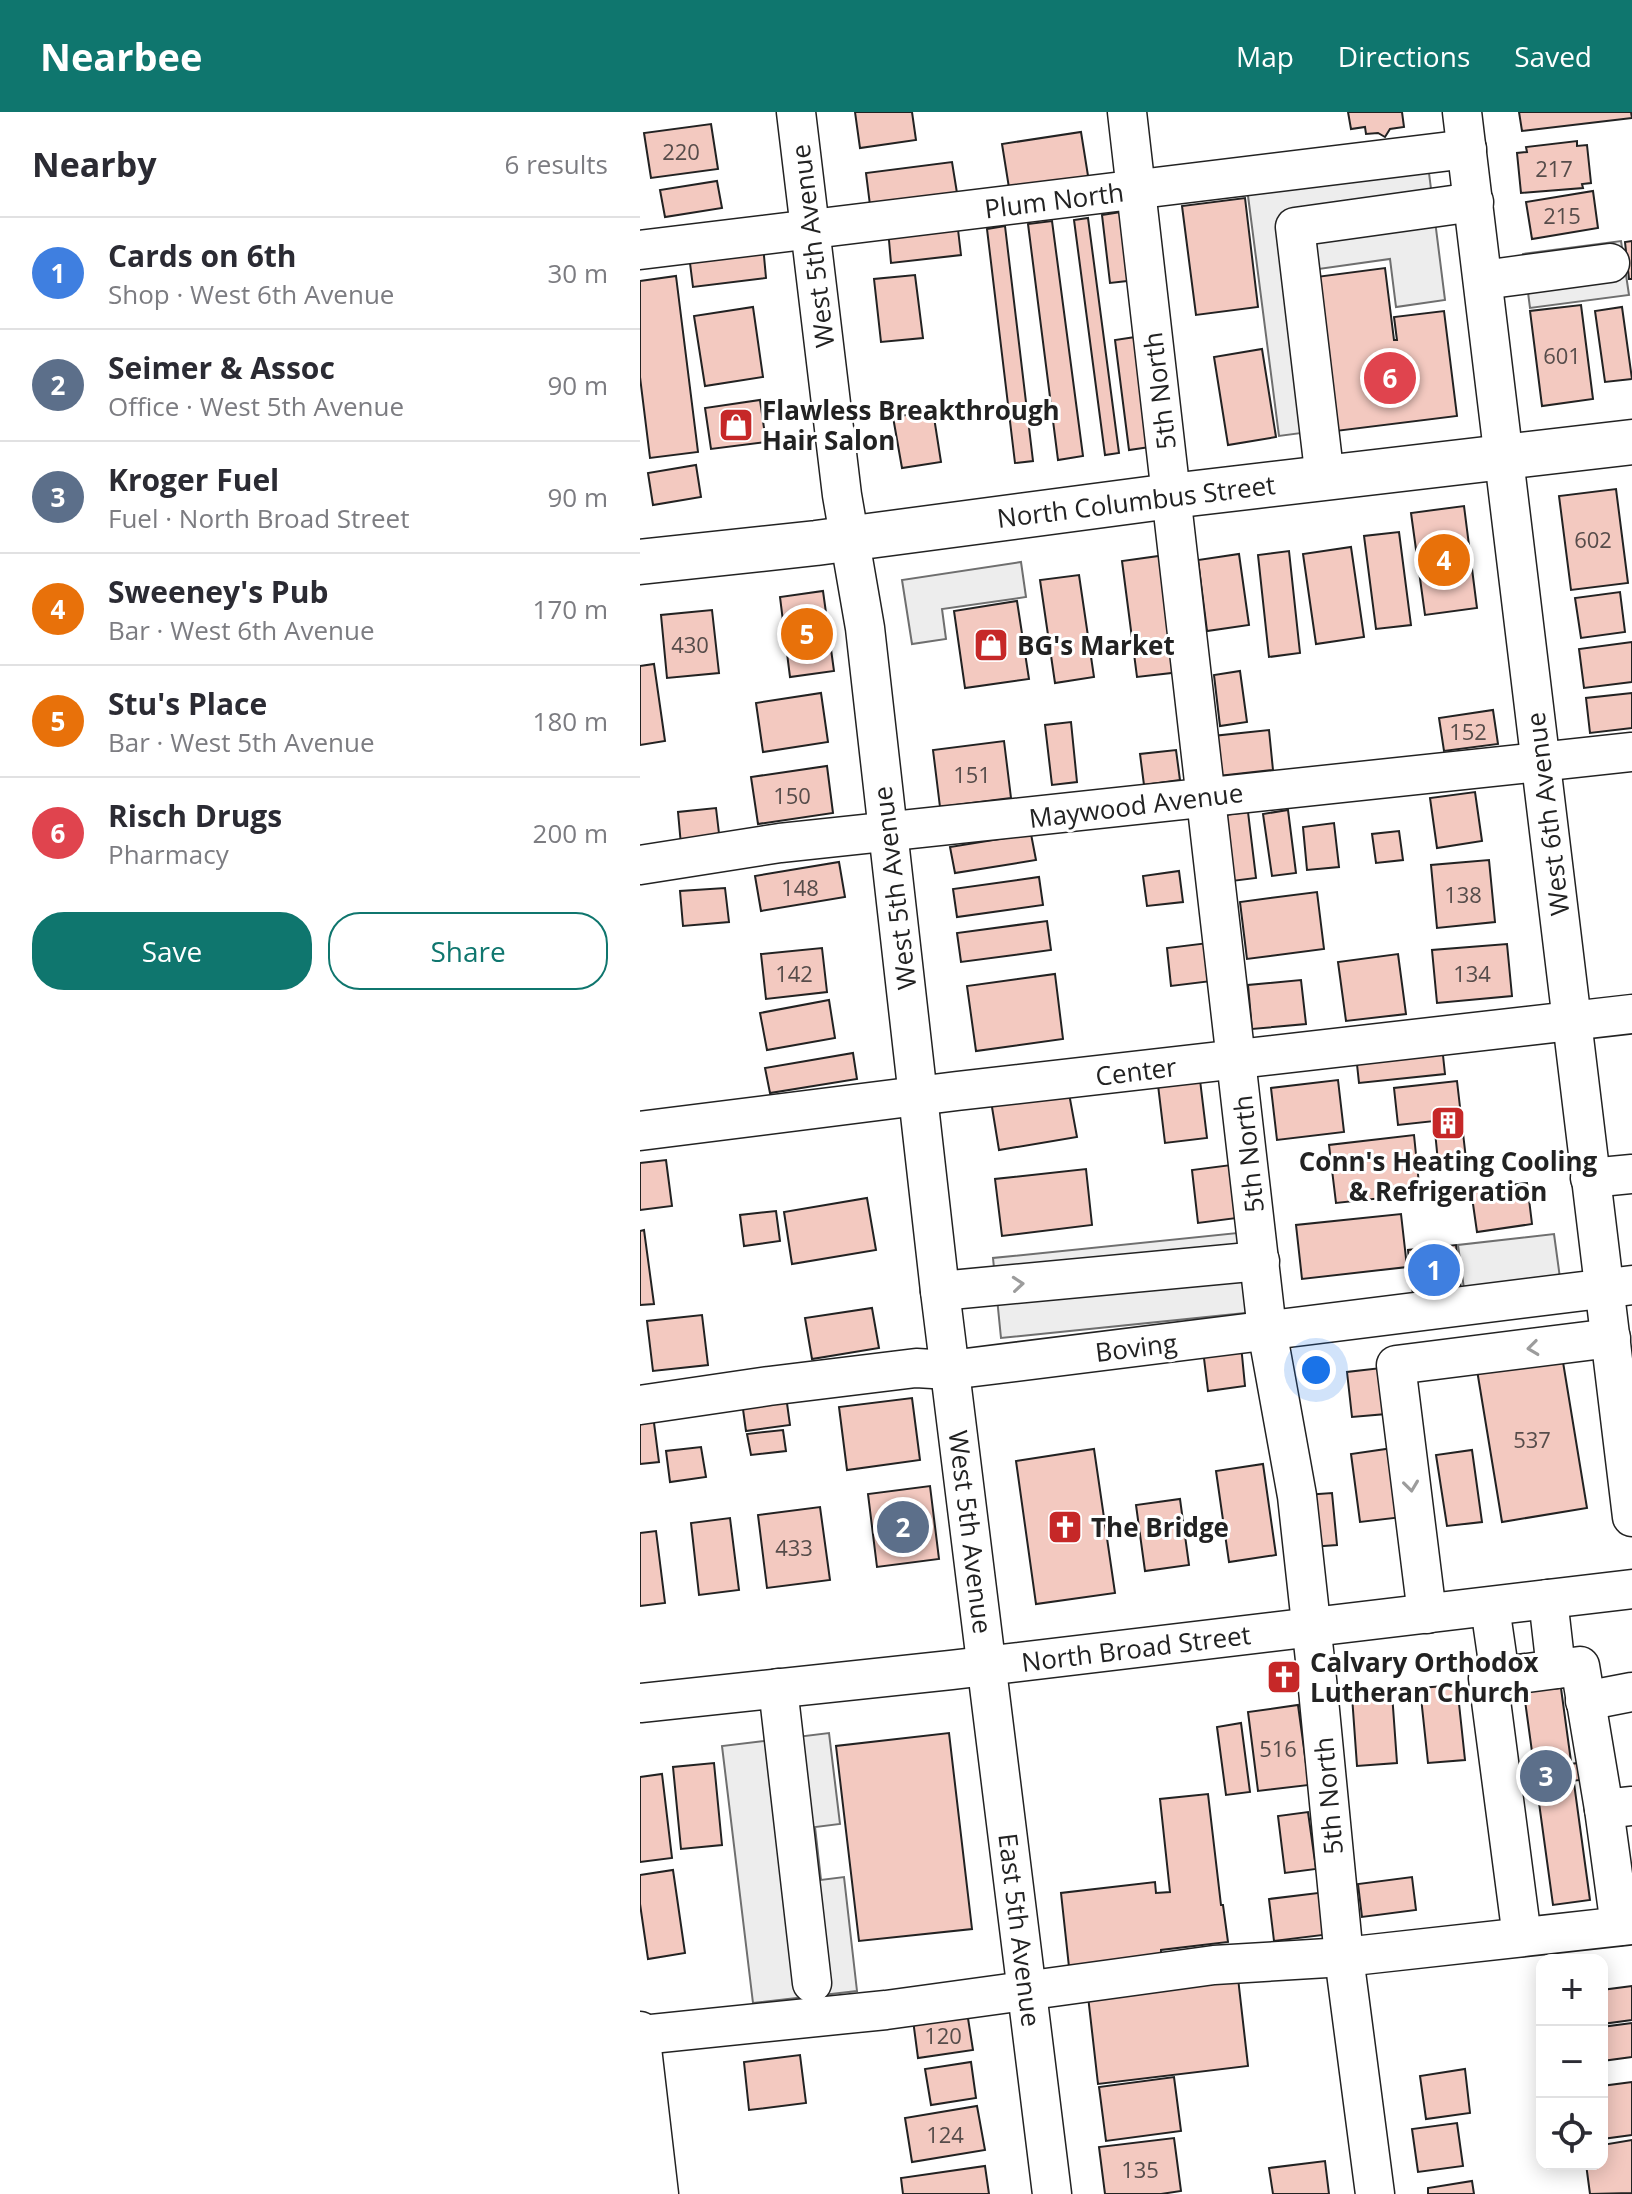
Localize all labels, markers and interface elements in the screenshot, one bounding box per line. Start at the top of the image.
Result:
text: Nearbee [40,30,203,82]
text: Map [1236,37,1294,75]
text: Directions [1338,37,1470,75]
text: Saved [1514,37,1592,75]
house number: 220 [662,136,700,166]
text: Nearby [32,141,157,187]
street label: West 5th Avenue [782,142,842,350]
text: 6 results [505,146,608,182]
house number: 217 [1535,153,1573,183]
street label: Plum North [982,174,1126,226]
house number: 215 [1543,200,1581,230]
text: Cards on 6th [108,235,297,276]
text: 1 [51,255,65,291]
text: 30 m [547,255,608,291]
text: Shop · West 6th Avenue [108,276,394,312]
street label: 5th North [1134,330,1184,452]
house number: 601 [1543,340,1581,370]
text: Seimer & Assoc [108,347,335,388]
pin: 6 [1364,348,1416,408]
text: 2 [51,367,65,403]
text: 90 m [547,367,608,403]
text: Office · West 5th Avenue [108,388,404,424]
place label: Flawless Breakthrough Hair Salon [762,392,1060,458]
shop icon: Flawless Breakthrough Hair Salon [717,406,755,444]
text: Kroger Fuel [108,459,279,500]
street label: North Columbus Street [995,466,1277,536]
text: 3 [51,479,65,515]
text: 90 m [547,479,608,515]
text: Fuel · North Broad Street [108,500,409,536]
house number: 602 [1574,524,1612,554]
pin: 4 [1418,530,1470,590]
text: Sweeney's Pub [108,571,328,612]
text: 4 [51,591,65,627]
text: 170 m [533,591,608,627]
pin: 5 [781,604,833,664]
text: Bar · West 6th Avenue [108,612,375,648]
shop icon: BG's Market [972,626,1010,664]
place label: BG's Market [1017,627,1175,663]
house number: 430 [671,629,709,659]
text: Stu's Place [108,683,267,724]
text: 5 [51,703,65,739]
text: 180 m [533,703,608,739]
street label: West 6th Avenue [1517,710,1577,918]
house number: 152 [1449,716,1487,746]
text: Bar · West 5th Avenue [108,724,375,760]
house number: 151 [953,759,991,789]
street label: Maywood Avenue [1027,774,1245,836]
house number: 150 [773,780,811,810]
street label: West 5th Avenue [864,784,924,992]
text: Risch Drugs [108,795,282,836]
text: 6 [51,815,65,851]
text: 200 m [533,815,608,851]
text: Pharmacy [108,836,229,872]
house number: 148 [781,872,819,902]
house number: 138 [1444,879,1482,909]
button: Save [32,912,312,990]
button: Share [328,912,608,990]
house number: 142 [775,958,813,988]
house number: 134 [1453,958,1491,988]
street label: Center [1093,1048,1179,1094]
street label: 5th North [1224,1093,1272,1215]
building icon: Conn's Heating Cooling & Refrigeration [1429,1104,1467,1142]
place label: Conn's Heating Cooling & Refrigeration [1299,1143,1598,1209]
pin: 1 [1408,1240,1460,1300]
one-way arrow [1011,1275,1024,1292]
street label: Boving [1093,1324,1179,1370]
one-way arrow [1526,1339,1540,1356]
your location [1296,1350,1336,1390]
house number: 537 [1513,1424,1551,1454]
street label: West 5th Avenue [941,1428,1001,1636]
one-way arrow [1403,1480,1420,1493]
pin: 2 [877,1497,929,1557]
church icon: The Bridge [1046,1508,1084,1546]
place label: The Bridge [1091,1509,1229,1545]
house number: 433 [775,1532,813,1562]
street label: North Broad Street [1019,1616,1253,1680]
place label: Calvary Orthodox Lutheran Church [1310,1644,1539,1710]
church icon: Calvary Orthodox Lutheran Church [1265,1658,1303,1696]
house number: 516 [1259,1733,1297,1763]
street label: 5th North [1305,1736,1351,1856]
pin: 3 [1520,1746,1572,1806]
street label: East 5th Avenue [990,1831,1050,2029]
map controls [1536,1954,1608,2170]
button: + [1536,1954,1608,2026]
house number: 120 [924,2020,962,2050]
button: − [1536,2026,1608,2098]
button: locate [1536,2098,1608,2170]
house number: 124 [926,2119,964,2149]
house number: 135 [1121,2154,1159,2184]

